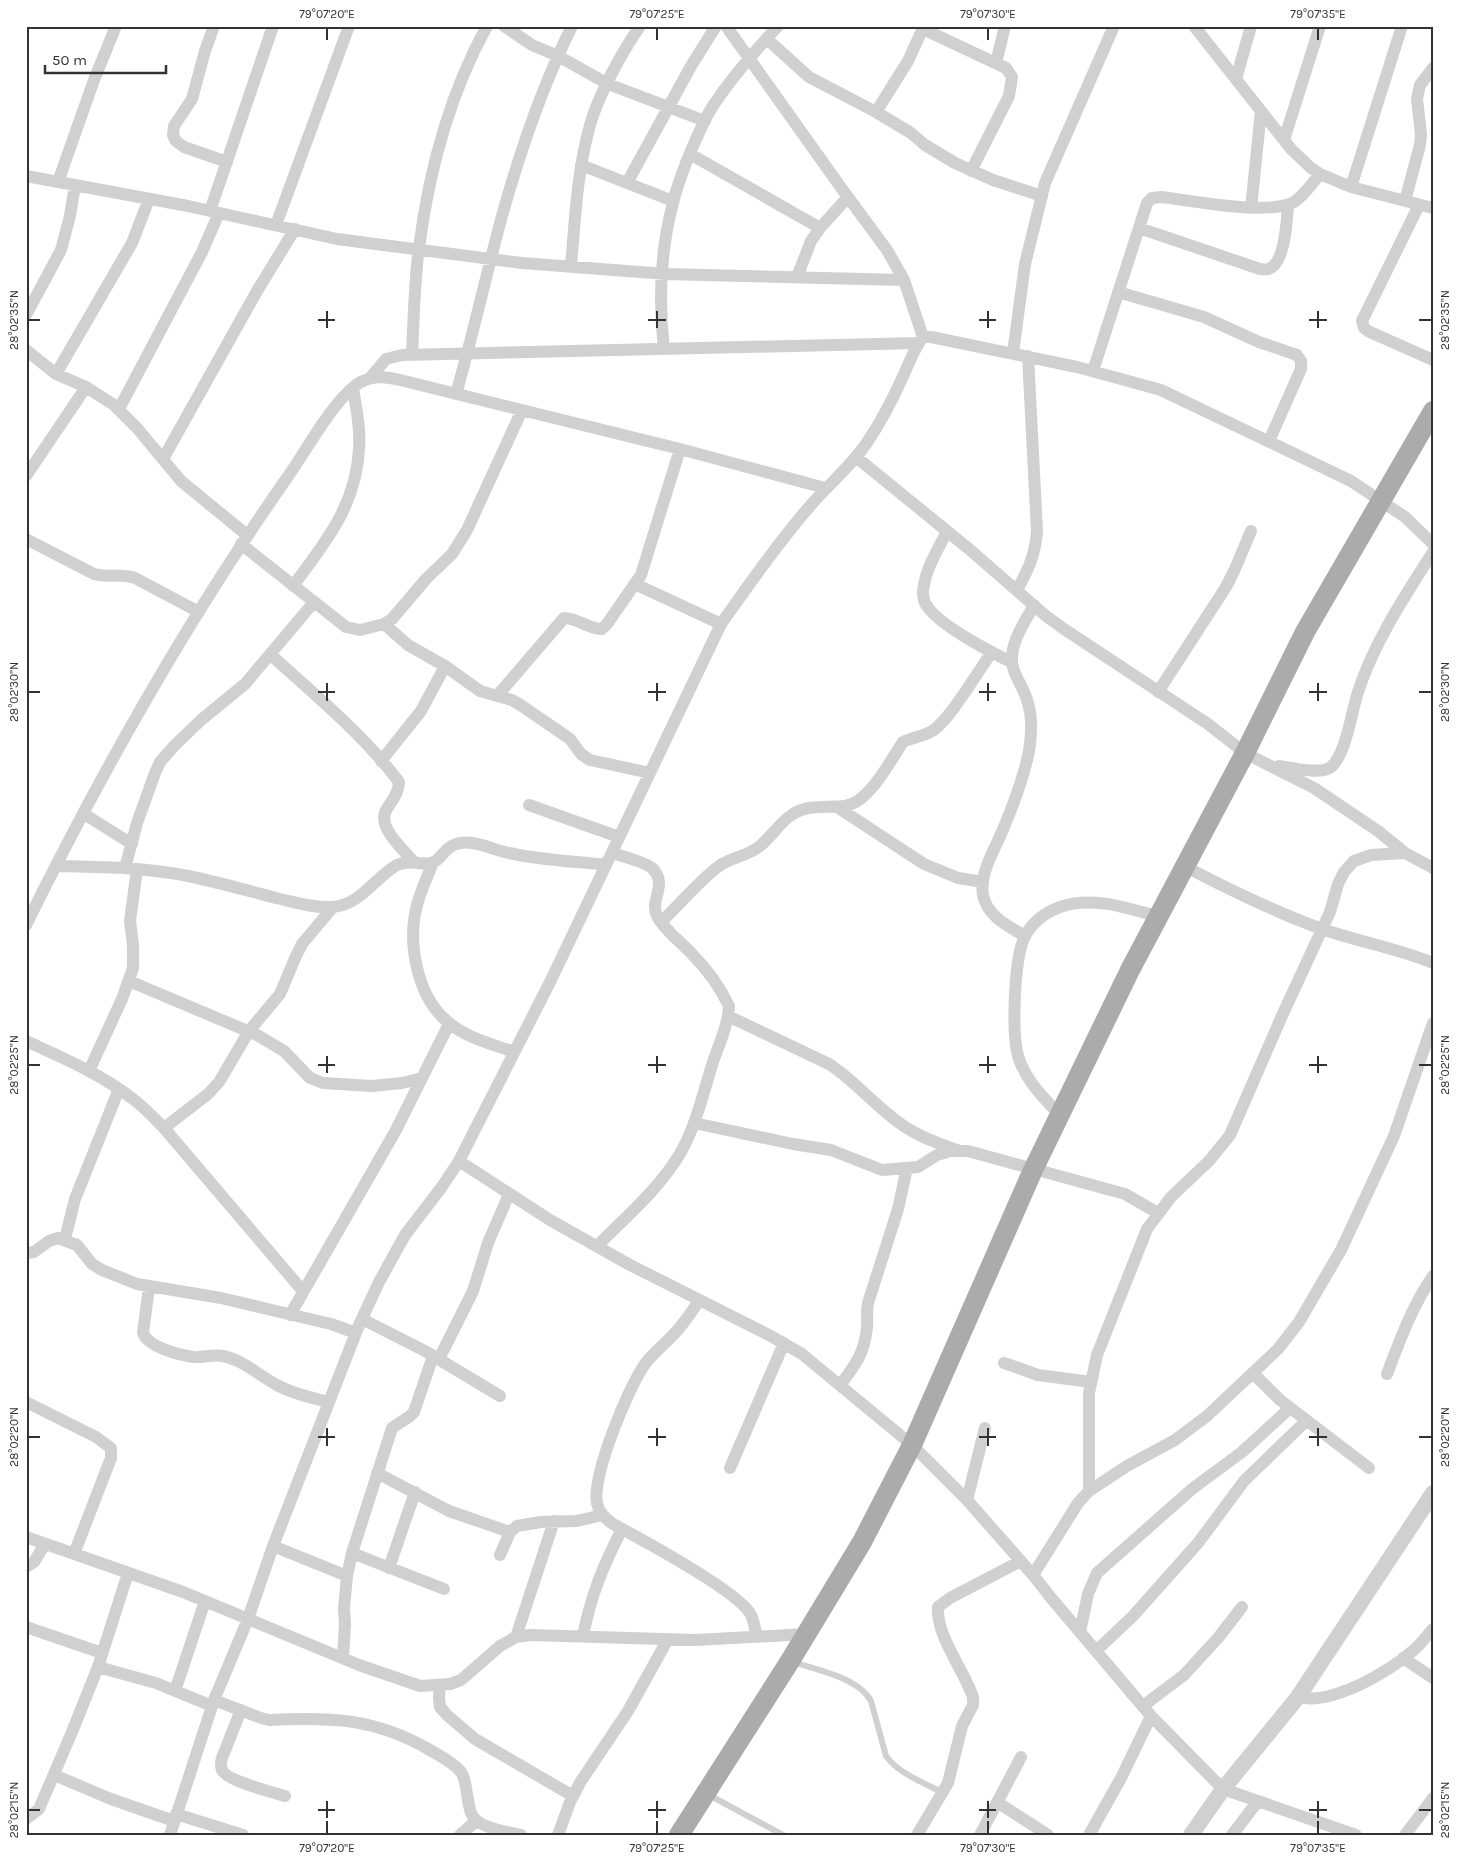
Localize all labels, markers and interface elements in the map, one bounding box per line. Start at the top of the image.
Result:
text: 79°07'20"E [299,7,355,21]
text: 79°07'25"E [629,7,685,21]
text: 79°07'30"E [960,7,1016,21]
text: 79°07'35"E [1290,7,1346,21]
scale bar [45,42,166,74]
text: 50 m [52,51,87,69]
text: 28°02'35"N [7,290,21,350]
text: 28°02'35"N [1438,290,1452,350]
text: 28°02'30"N [7,662,21,722]
text: 28°02'30"N [1438,662,1452,722]
text: 28°02'25"N [7,1035,21,1095]
text: 28°02'25"N [1438,1035,1452,1095]
text: 28°02'20"N [7,1407,21,1467]
text: 28°02'20"N [1438,1407,1452,1467]
text: 28°02'15"N [7,1782,21,1838]
text: 28°02'15"N [1438,1782,1452,1838]
text: 79°07'20"E [299,1841,355,1855]
text: 79°07'25"E [629,1841,685,1855]
text: 79°07'30"E [960,1841,1016,1855]
text: 79°07'35"E [1290,1841,1346,1855]

